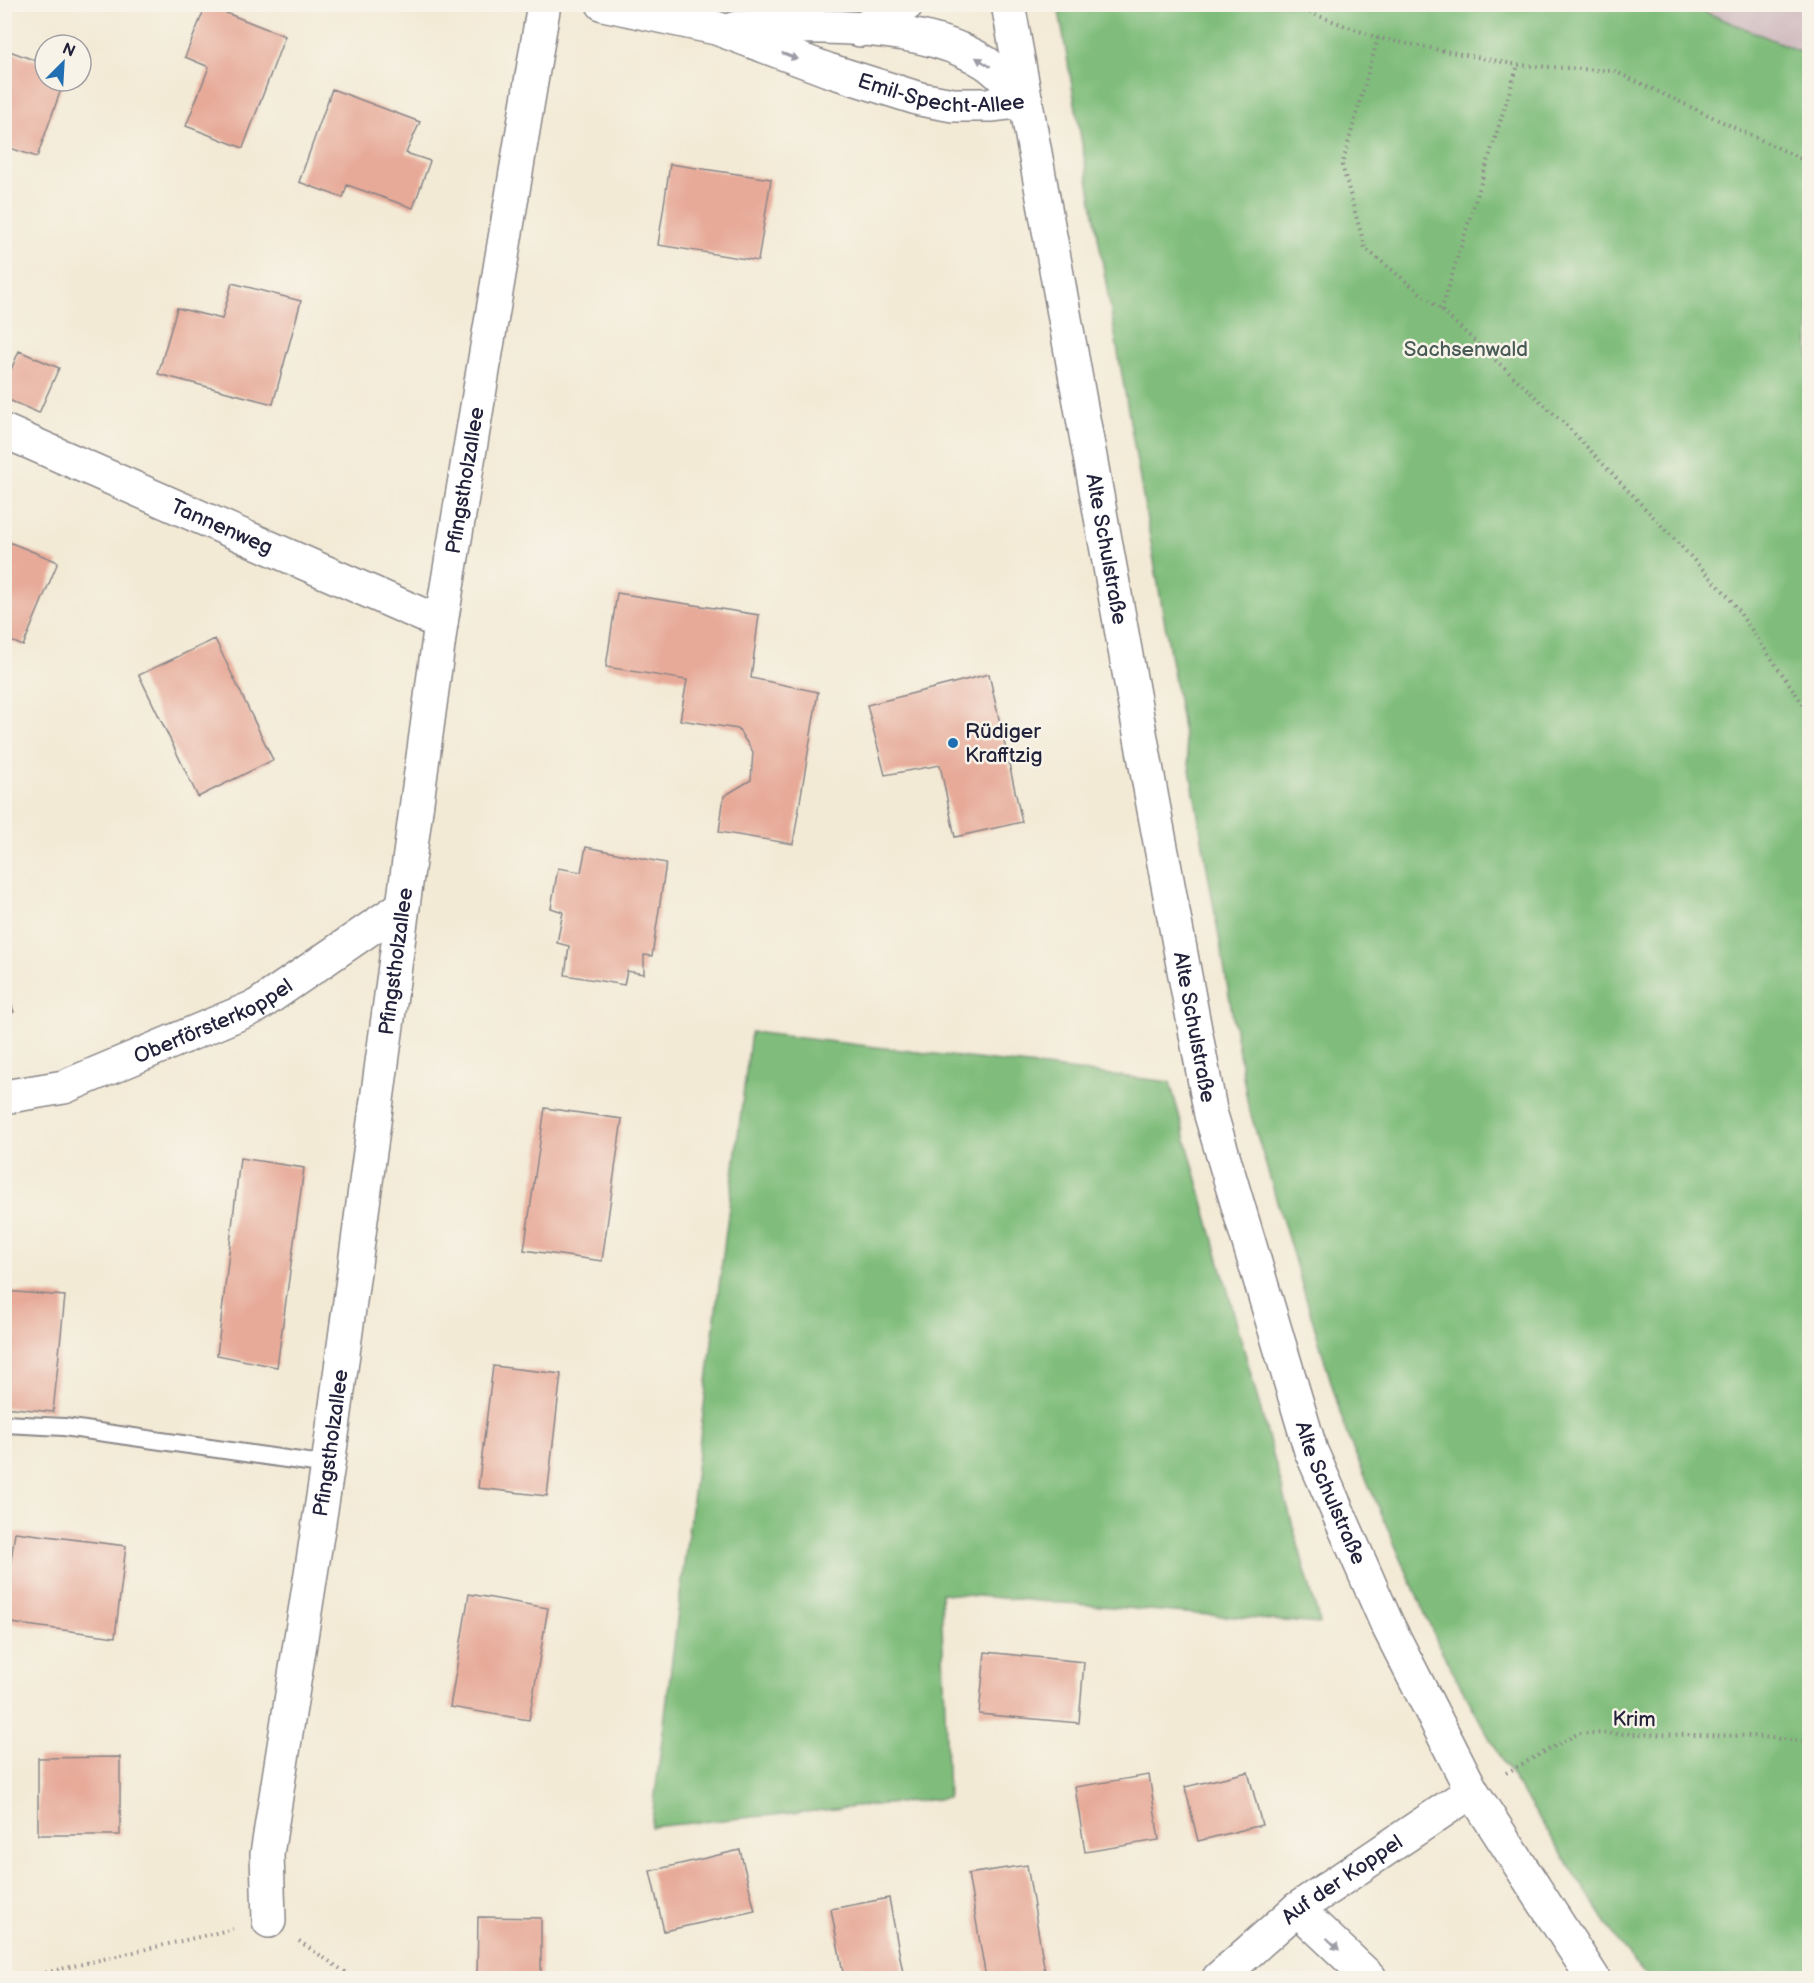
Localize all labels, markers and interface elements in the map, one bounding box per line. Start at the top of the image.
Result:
north arrow [33,33,93,93]
text: N [59,40,78,62]
one-way arrow [781,51,799,61]
one-way arrow [975,56,991,67]
street label: Emil-Specht-Allee [855,68,1026,118]
park label: Sachsenwald [1404,337,1528,362]
street label: Pfingstholzallee [441,405,490,556]
street label: Alte Schulstraße [1080,472,1132,627]
street label: Tannenweg [167,494,276,560]
place label: Rüdiger Krafftzig [965,719,1043,768]
marker: Rüdiger Krafftzig [946,736,960,750]
street label: Pfingstholzallee [374,886,418,1037]
street label: Alte Schulstraße [1168,950,1220,1105]
street label: Oberförsterkoppel [130,973,298,1069]
street label: Pfingstholzallee [308,1368,354,1518]
street label: Alte Schulstraße [1290,1418,1371,1568]
street label: Krim [1612,1707,1656,1732]
street label: Auf der Koppel [1277,1830,1407,1930]
one-way arrow [1326,1937,1341,1951]

